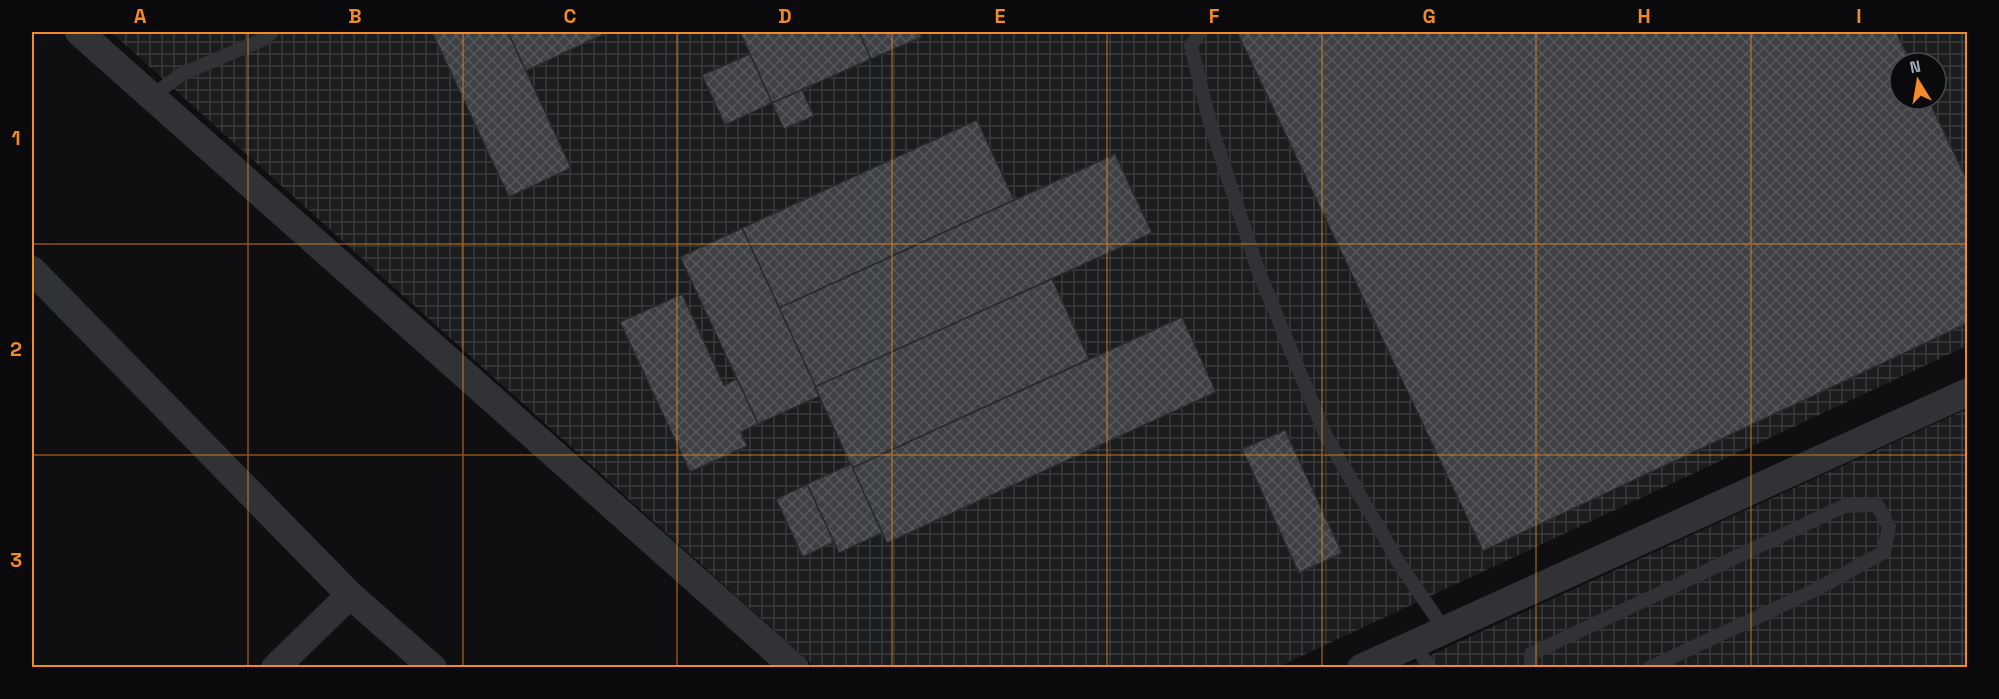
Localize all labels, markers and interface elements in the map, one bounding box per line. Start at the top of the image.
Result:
text: A [134,3,147,29]
text: B [348,3,362,29]
text: C [564,3,577,29]
text: D [778,3,792,29]
text: E [994,3,1006,29]
text: F [1209,3,1220,29]
text: G [1422,3,1436,29]
text: H [1637,3,1651,29]
text: I [1856,3,1862,29]
north arrow [1888,51,1948,111]
text: N [1908,55,1923,78]
text: 1 [11,125,21,151]
text: 2 [10,336,22,362]
text: 3 [10,547,22,573]

